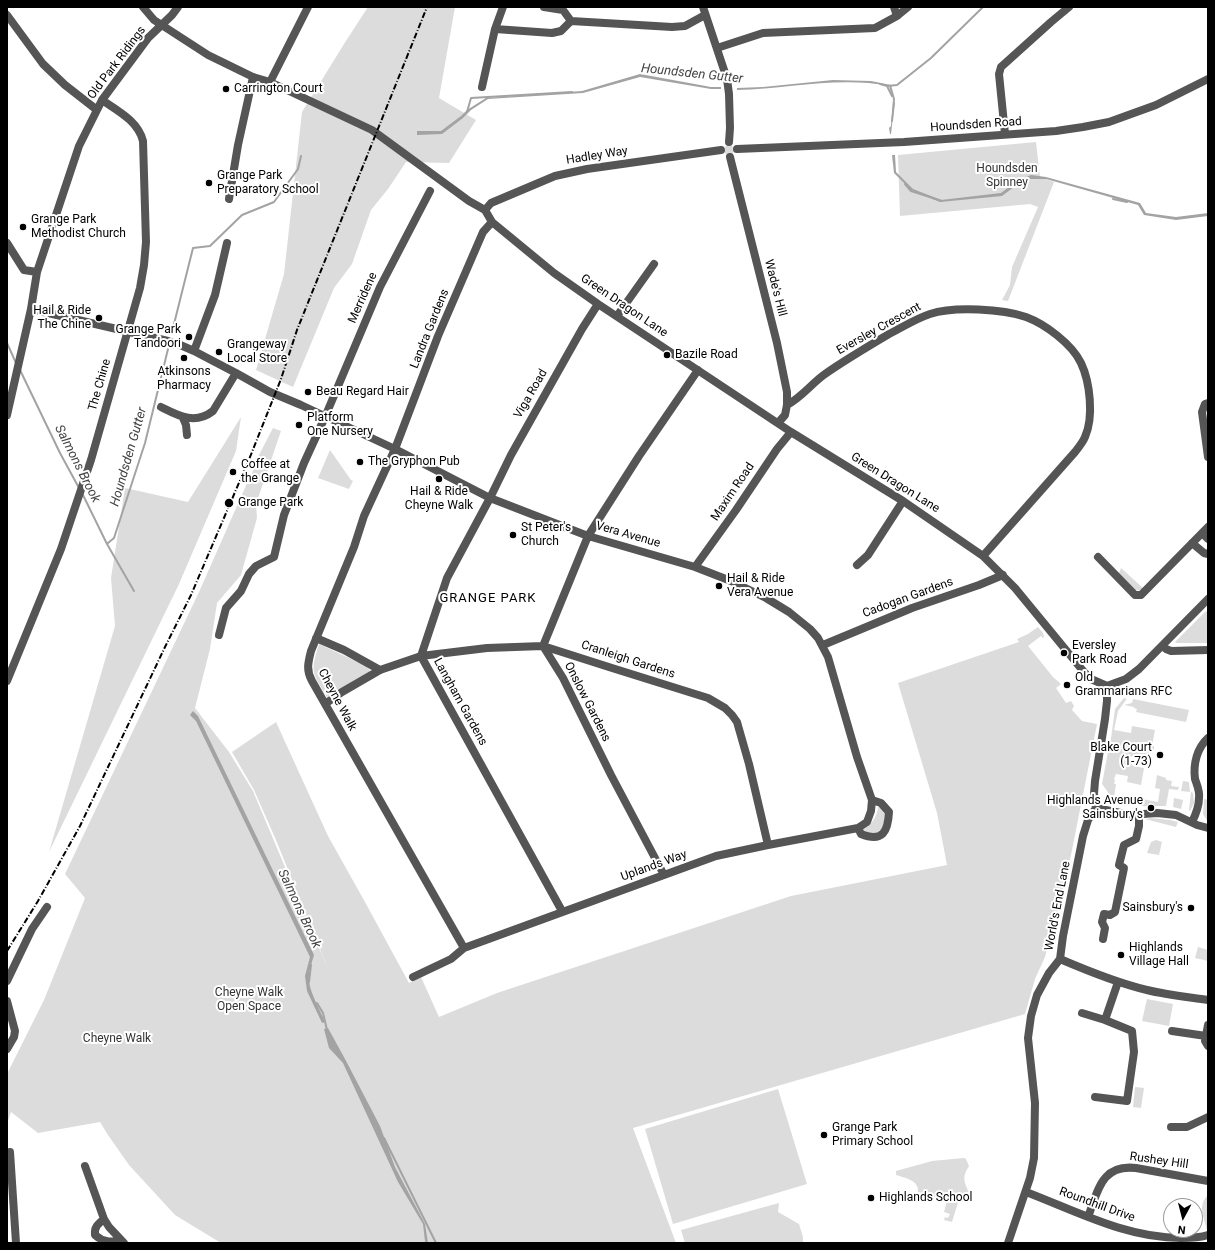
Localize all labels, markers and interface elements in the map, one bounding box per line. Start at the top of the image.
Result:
street label: Old Park Ridings [85,24,149,102]
water label: Houndsden Gutter [640,61,744,87]
place label: Carrington Court [234,82,323,96]
marker: Carrington Court [221,84,231,94]
street label: Houndsden Road [930,115,1022,135]
street label: Hadley Way [565,144,629,168]
park label: Houndsden Spinney [976,162,1038,190]
place label: Grange Park Preparatory School [217,169,319,197]
marker: Grange Park Preparatory School [204,178,214,188]
place label: Grange Park Methodist Church [31,213,126,241]
marker: Grange Park Methodist Church [18,222,28,232]
street label: Wade's Hill [761,258,789,318]
street label: Merridene [345,270,381,326]
street label: Green Dragon Lane [578,272,670,340]
street label: Landra Gardens [408,287,452,371]
street label: Eversley Crescent [834,300,924,358]
place label: Hail & Ride The Chine [33,304,91,332]
marker: Hail & Ride The Chine [94,313,104,323]
place label: Grange Park Tandoori [116,323,181,351]
marker: Grange Park Tandoori [184,332,194,342]
place label: Grangeway Local Store [227,338,287,366]
marker: Grangeway Local Store [214,347,224,357]
place label: Bazile Road [675,348,738,362]
marker: Bazile Road [662,350,672,360]
marker: Atkinsons Pharmacy [179,353,189,363]
street label: The Chine [86,357,114,413]
place label: Atkinsons Pharmacy [157,365,211,393]
street label: Viga Road [511,367,551,421]
place label: Beau Regard Hair [316,385,409,399]
marker: Beau Regard Hair [303,387,313,397]
water label: Houndsden Gutter [107,406,151,508]
place label: Platform One Nursery [307,411,373,439]
marker: Platform One Nursery [294,420,304,430]
water label: Salmons Brook [51,423,103,505]
street label: Green Dragon Lane [848,450,942,516]
place label: The Gryphon Pub [368,455,460,469]
marker: The Gryphon Pub [355,457,365,467]
place label: Coffee at the Grange [241,458,299,486]
street label: Maxim Road [708,460,758,524]
marker: Coffee at the Grange [228,467,238,477]
marker: Hail & Ride Cheyne Walk [434,474,444,484]
place label: Hail & Ride Cheyne Walk [405,485,473,513]
place label: Grange Park [238,496,303,510]
marker: Grange Park [223,497,235,509]
street label: Vera Avenue [594,519,662,551]
place label: St Peter's Church [521,521,571,549]
marker: St Peter's Church [508,530,518,540]
place label: Hail & Ride Vera Avenue [727,572,793,600]
street label: Cadogan Gardens [861,575,955,621]
marker: Hail & Ride Vera Avenue [714,581,724,591]
district label: GRANGE PARK [439,591,537,607]
street label: Cranleigh Gardens [579,638,677,682]
place label: Eversley Park Road [1072,639,1127,667]
marker: Eversley Park Road [1059,648,1069,658]
street label: Langham Gardens [430,656,490,748]
street label: Onslow Gardens [561,660,613,744]
street label: Cheyne Walk [315,666,359,734]
place label: Old Grammarians RFC [1075,671,1172,699]
marker: Old Grammarians RFC [1062,680,1072,690]
place label: Blake Court (1-73) [1090,741,1152,769]
marker: Blake Court (1-73) [1155,750,1165,760]
place label: Highlands Avenue Sainsbury's [1047,794,1143,822]
marker: Highlands Avenue Sainsbury's [1146,803,1156,813]
street label: Uplands Way [619,847,689,885]
street label: World's End Lane [1042,860,1074,952]
water label: Salmons Brook [274,867,324,951]
place label: Sainsbury's [1122,901,1183,915]
marker: Sainsbury's [1186,903,1196,913]
place label: Highlands Village Hall [1129,941,1189,969]
marker: Highlands Village Hall [1116,950,1126,960]
park label: Cheyne Walk Open Space [215,986,283,1014]
park label: Cheyne Walk [83,1032,151,1046]
place label: Grange Park Primary School [832,1121,913,1149]
marker: Grange Park Primary School [819,1130,829,1140]
street label: Rushey Hill [1129,1150,1189,1172]
street label: Roundhill Drive [1057,1185,1137,1225]
place label: Highlands School [879,1191,972,1205]
marker: Highlands School [866,1193,876,1203]
north arrow [1163,1198,1203,1238]
text: N [1177,1222,1186,1236]

